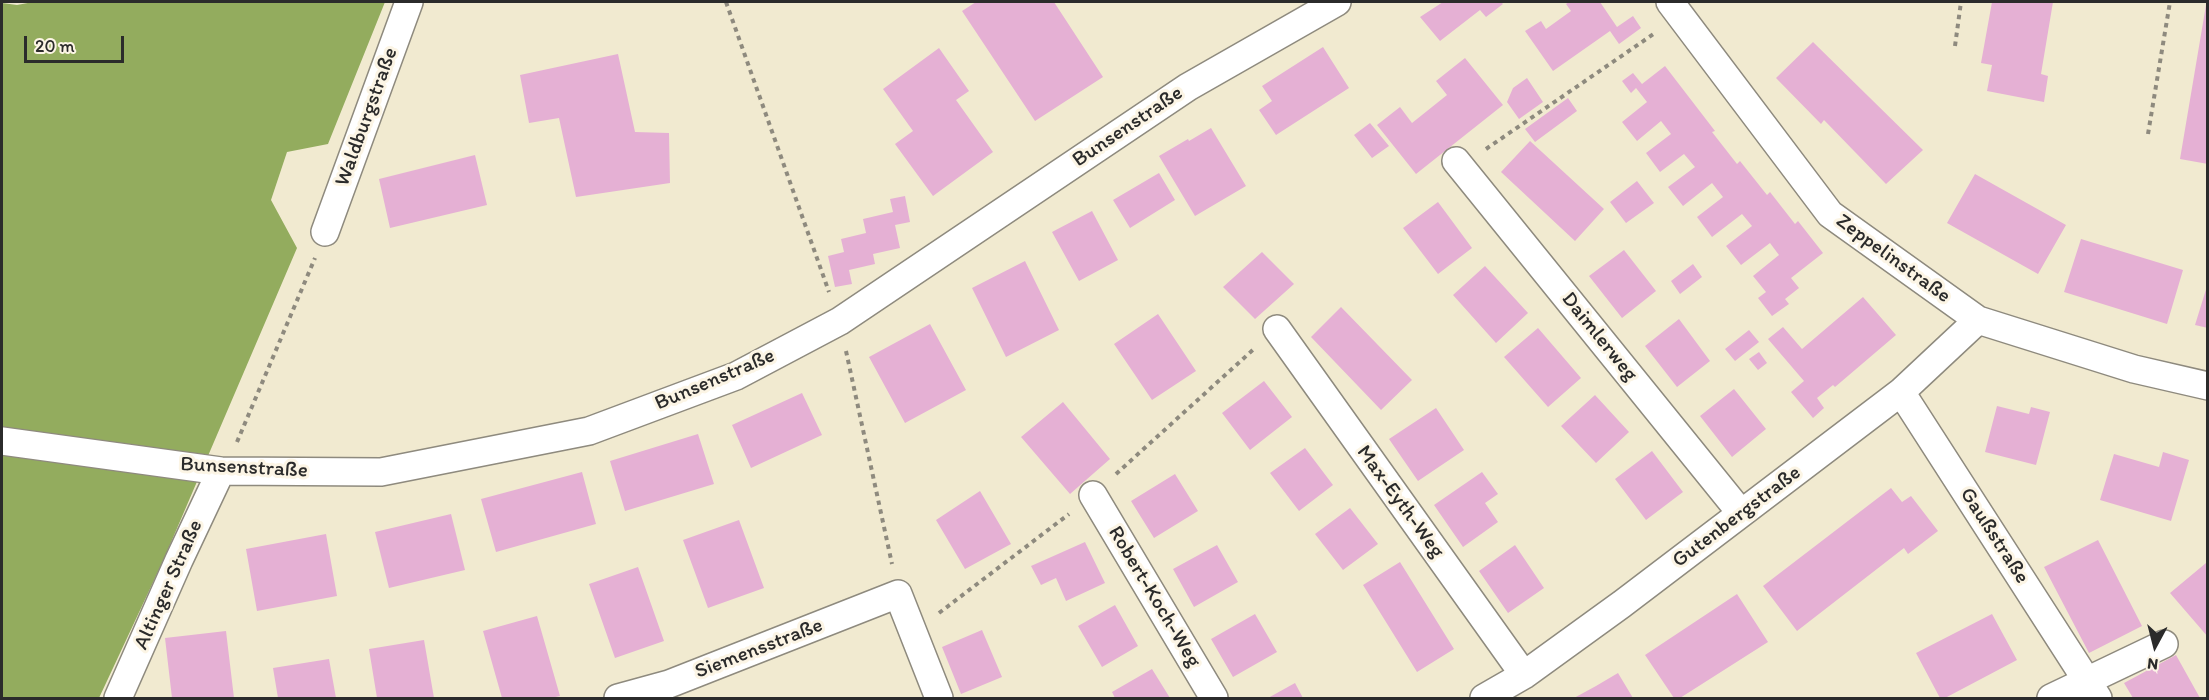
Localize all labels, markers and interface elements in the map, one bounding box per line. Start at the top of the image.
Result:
scale bar [27,24,128,62]
text: 20 m [35,35,75,57]
street label: Waldburgstraße [330,44,404,190]
street label: Bunsenstraße [1068,81,1188,173]
street label: Zeppelinstraße [1831,209,1955,309]
street label: Daimlerweg [1555,287,1643,387]
street label: Bunsenstraße [651,343,779,417]
street label: Max-Eyth-Weg [1351,441,1449,563]
street label: Bunsenstraße [180,452,308,484]
street label: Gutenbergstraße [1668,460,1806,574]
street label: Gaußstraße [1954,483,2034,589]
street label: Altinger Straße [129,516,209,654]
street label: Robert-Koch-Weg [1102,522,1206,672]
street label: Siemensstraße [692,613,826,685]
north arrow [2125,616,2185,676]
text: N [2146,654,2159,674]

